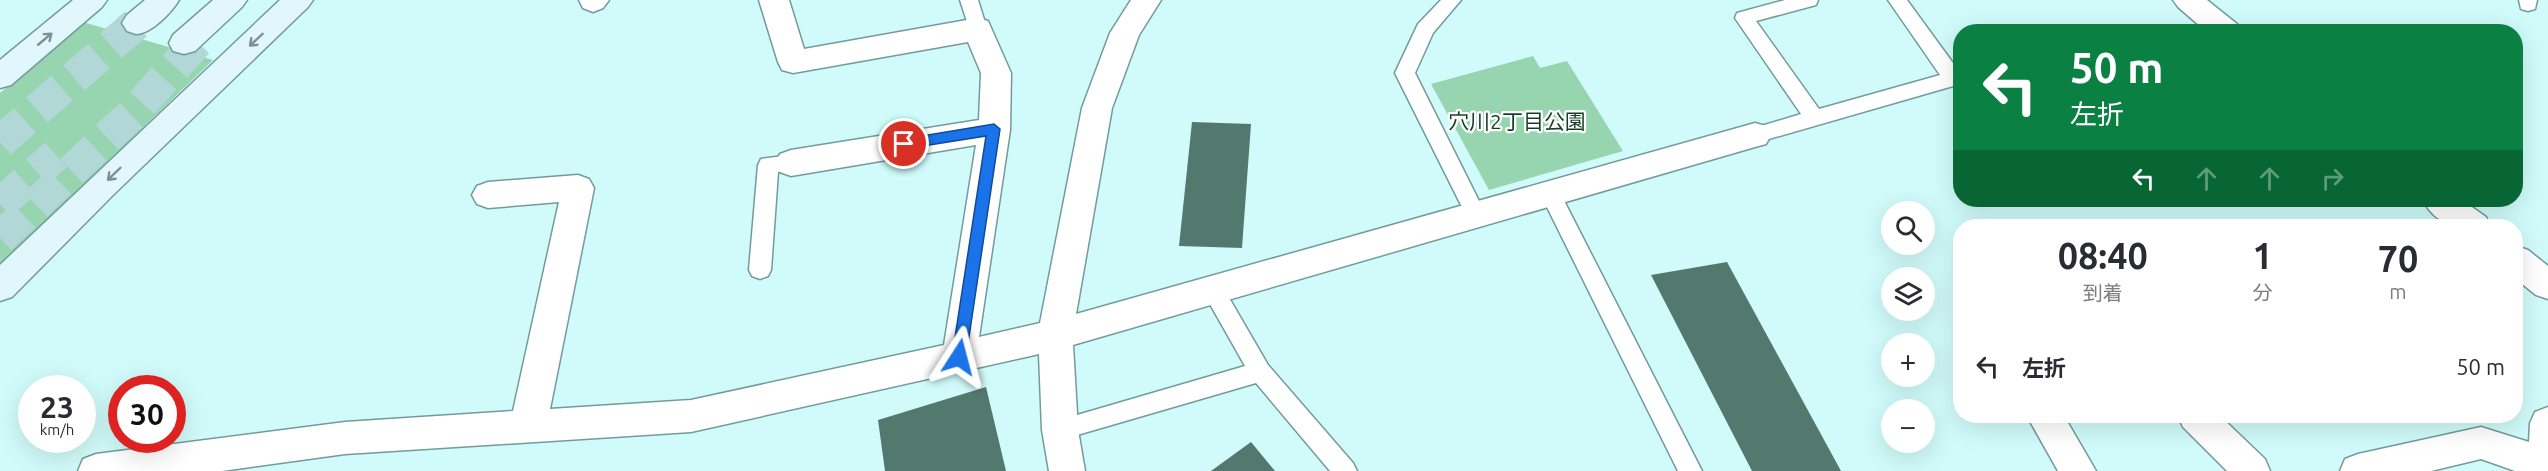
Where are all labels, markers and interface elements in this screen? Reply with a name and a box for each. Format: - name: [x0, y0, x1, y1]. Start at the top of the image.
- one-way arrow: [37, 32, 52, 46]
- one-way arrow: [248, 33, 263, 47]
- text: 50 m: [2070, 44, 2164, 91]
- icon: left: [1971, 48, 2049, 126]
- text: 左折: [2070, 99, 2124, 129]
- park label: 穴川2丁目公園: [1448, 109, 1586, 133]
- pin: [878, 118, 929, 169]
- icon: arrive: [887, 127, 920, 160]
- icon: left: [2127, 162, 2160, 195]
- icon: ahead: [2190, 162, 2223, 195]
- icon: ahead: [2253, 162, 2286, 195]
- icon: right: [2316, 162, 2349, 195]
- one-way arrow: [107, 167, 122, 181]
- map controls: [1881, 201, 1935, 453]
- button: search: [1881, 201, 1935, 255]
- text: 08:40: [2058, 235, 2148, 276]
- text: 1: [2253, 235, 2273, 276]
- text: 70: [2378, 238, 2418, 279]
- button: layers: [1881, 267, 1935, 321]
- text: m: [2389, 280, 2407, 303]
- text: 到着: [2083, 281, 2123, 304]
- text: 分: [2253, 281, 2273, 304]
- position arrow: [927, 325, 991, 389]
- button: +: [1881, 333, 1935, 387]
- icon: left: [1971, 350, 2004, 383]
- text: 50 m: [2456, 354, 2505, 379]
- text: 左折: [2022, 355, 2066, 380]
- speed limit sign: 30: [108, 375, 186, 453]
- text: 23: [40, 390, 74, 424]
- button: −: [1881, 399, 1935, 453]
- text: km/h: [40, 421, 74, 438]

